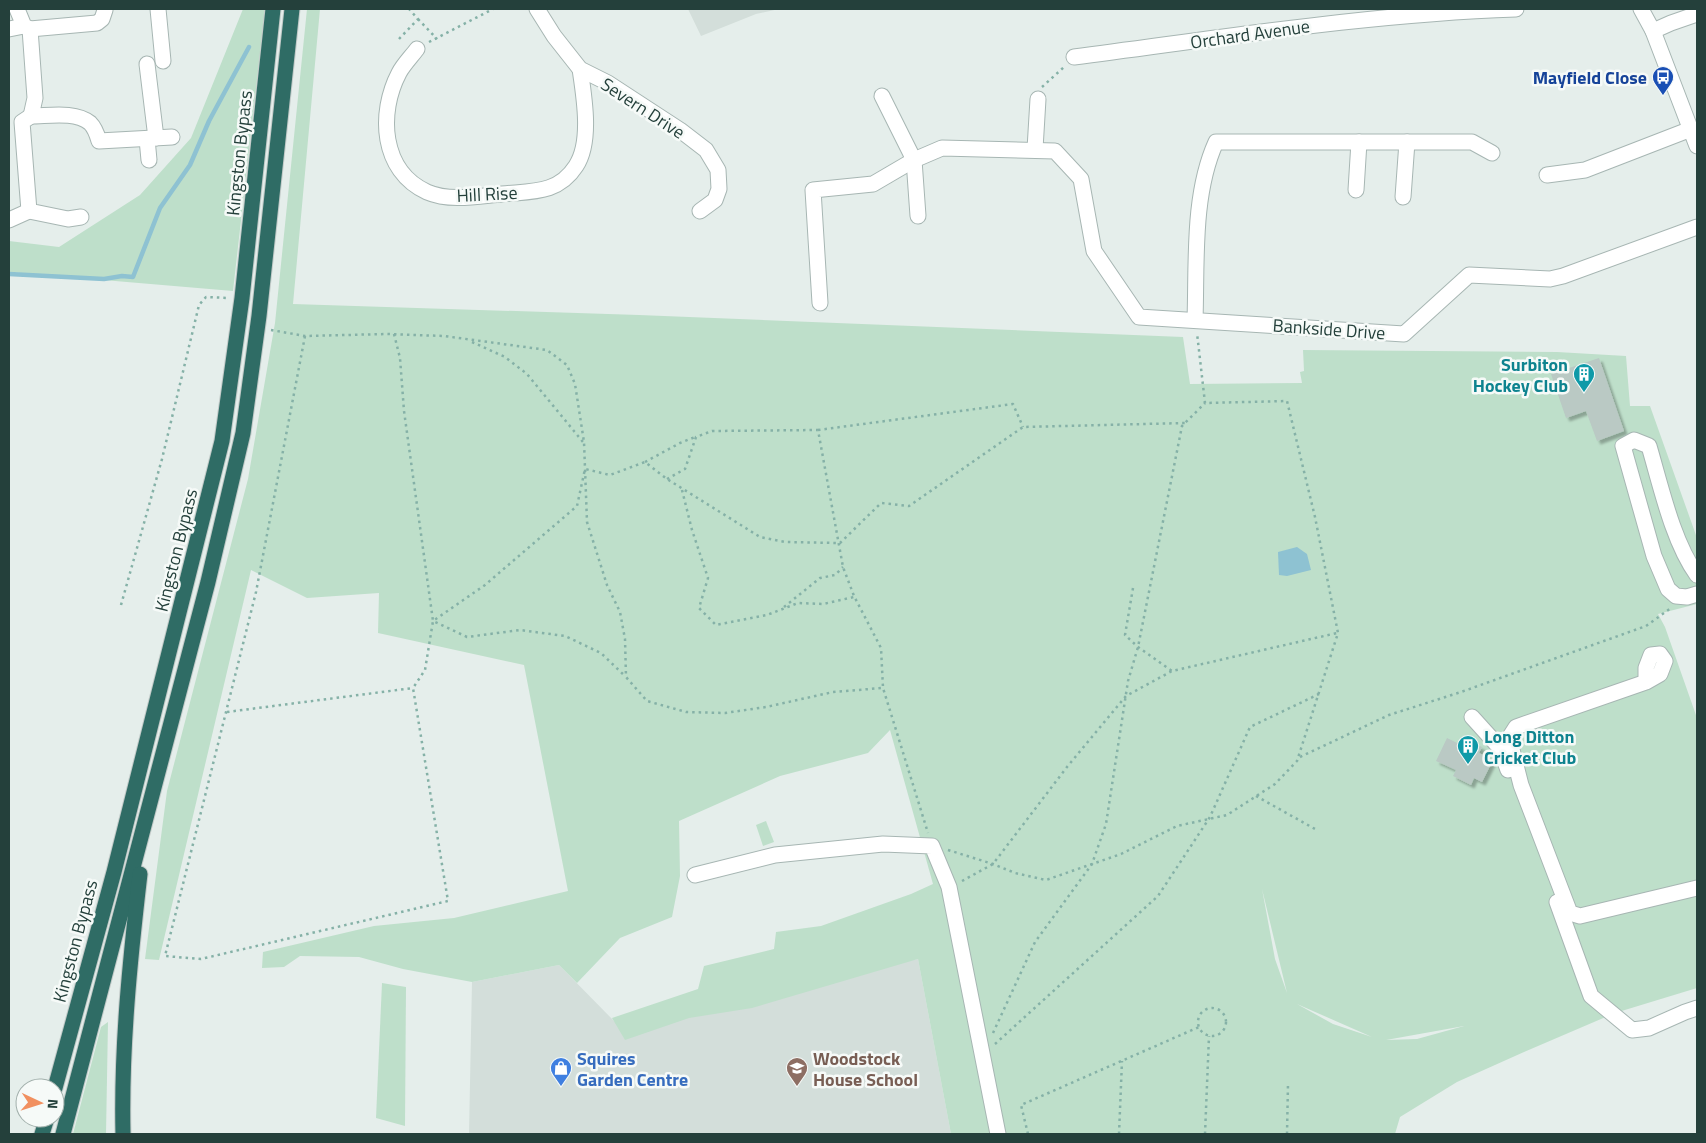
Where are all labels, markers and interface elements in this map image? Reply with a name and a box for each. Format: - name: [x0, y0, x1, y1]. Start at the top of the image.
- street label: Orchard Avenue: [1189, 12, 1311, 56]
- place label: Mayfield Close: [1533, 64, 1647, 91]
- bus stop icon: Mayfield Close: [1651, 65, 1675, 96]
- street label: Severn Drive: [596, 71, 690, 145]
- street label: Kingston Bypass: [219, 89, 259, 217]
- street label: Hill Rise: [456, 179, 518, 209]
- street label: Bankside Drive: [1272, 312, 1386, 346]
- place label: Surbiton Hockey Club: [1473, 351, 1568, 399]
- building icon: Surbiton Hockey Club: [1572, 362, 1596, 393]
- street label: Kingston Bypass: [148, 486, 204, 614]
- place label: Long Ditton Cricket Club: [1484, 723, 1577, 771]
- building icon: Long Ditton Cricket Club: [1456, 734, 1480, 765]
- street label: Kingston Bypass: [46, 877, 104, 1005]
- place label: Squires Garden Centre: [577, 1045, 688, 1093]
- place label: Woodstock House School: [813, 1045, 918, 1093]
- shop icon: Squires Garden Centre: [549, 1056, 573, 1087]
- school or university icon: Woodstock House School: [785, 1056, 809, 1087]
- north arrow: [15, 1078, 65, 1128]
- text: N: [43, 1098, 64, 1110]

